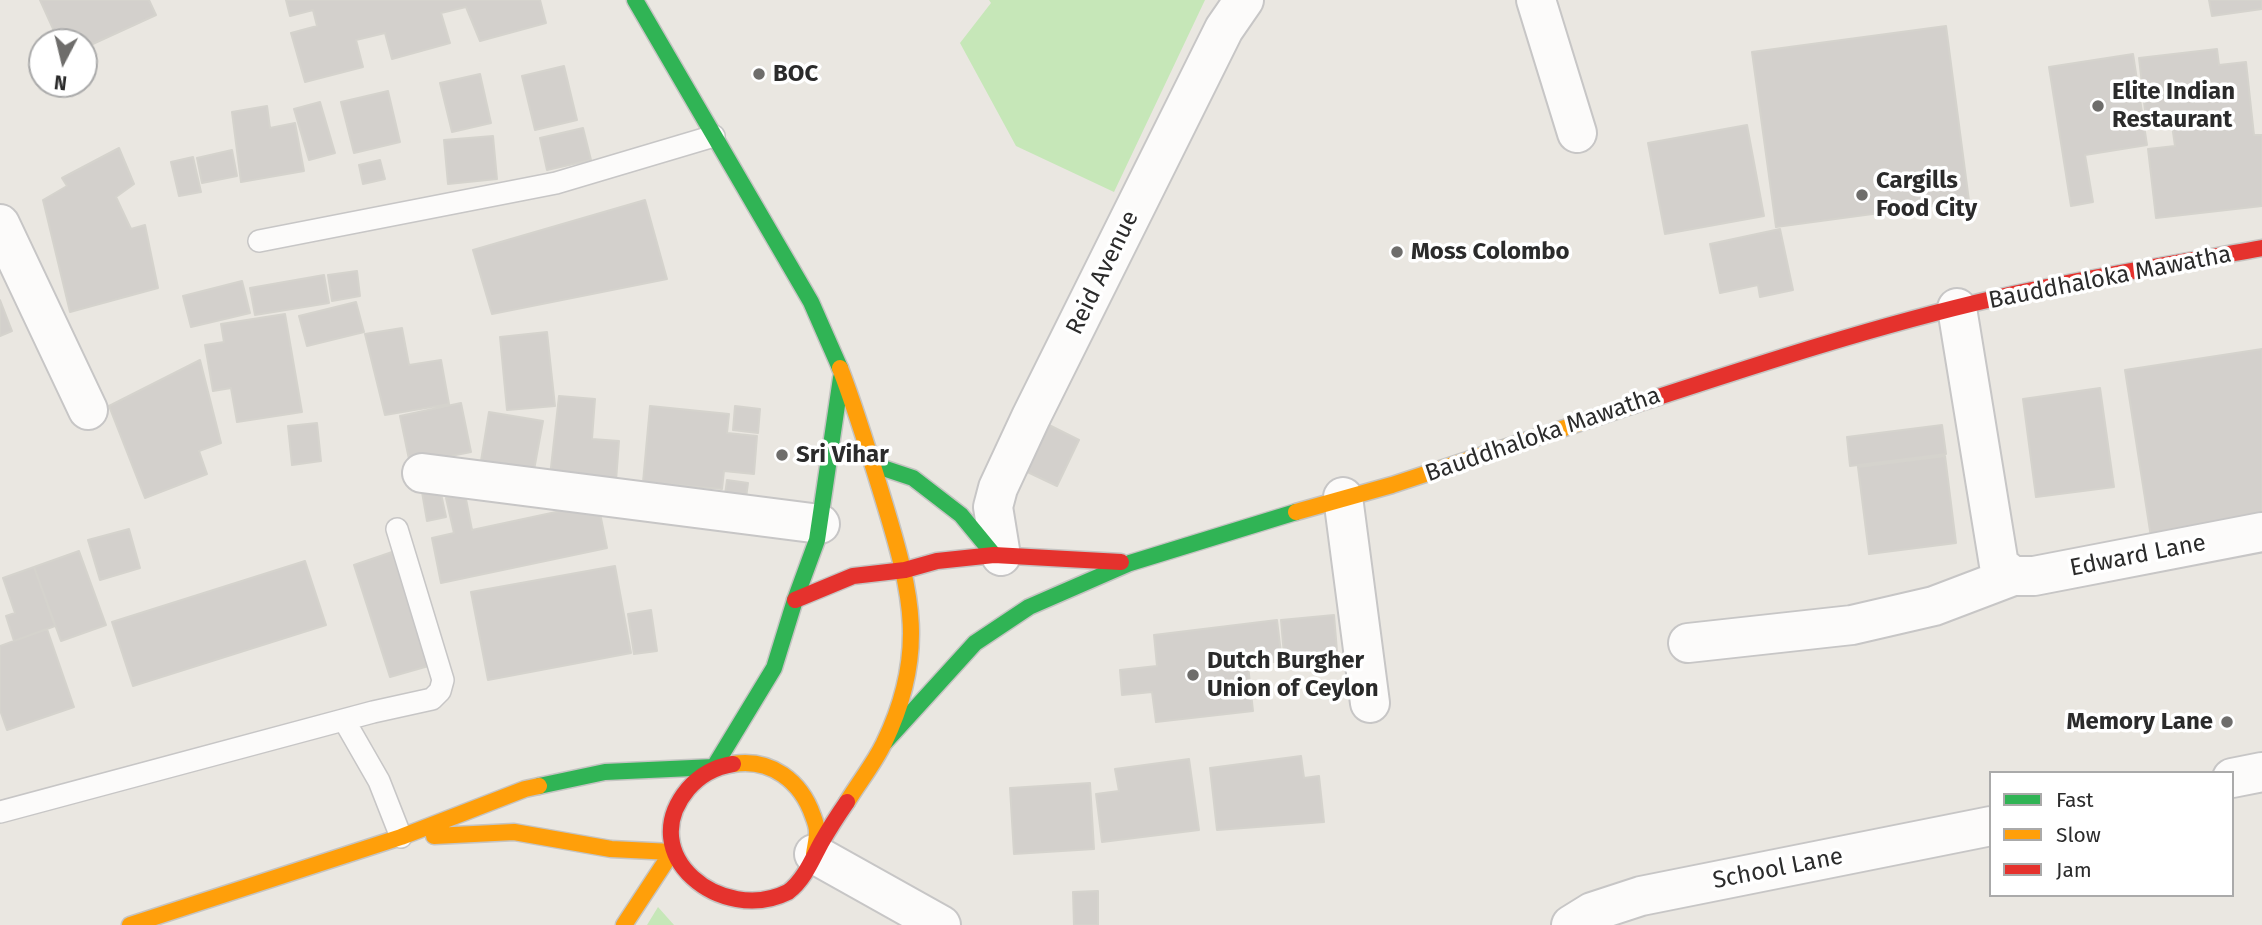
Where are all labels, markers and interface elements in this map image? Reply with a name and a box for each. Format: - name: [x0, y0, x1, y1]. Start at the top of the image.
- north arrow: [28, 28, 98, 98]
- place label: BOC: [773, 60, 818, 88]
- marker: BOC: [751, 66, 767, 82]
- text: N: [53, 70, 68, 95]
- place label: Elite Indian Restaurant: [2112, 78, 2235, 134]
- marker: Elite Indian Restaurant: [2090, 98, 2106, 114]
- place label: Cargills Food City: [1876, 167, 1977, 223]
- marker: Cargills Food City: [1854, 187, 1870, 203]
- street label: Reid Avenue: [1061, 206, 1145, 340]
- place label: Moss Colombo: [1411, 238, 1570, 266]
- street label: Bauddhaloka Mawatha: [1986, 240, 2234, 316]
- marker: Moss Colombo: [1389, 244, 1405, 260]
- street label: Bauddhaloka Mawatha: [1422, 381, 1664, 489]
- place label: Sri Vihar: [796, 441, 889, 469]
- marker: Sri Vihar: [774, 447, 790, 463]
- street label: Edward Lane: [2068, 529, 2208, 583]
- place label: Dutch Burgher Union of Ceylon: [1207, 647, 1379, 703]
- marker: Dutch Burgher Union of Ceylon: [1185, 667, 1201, 683]
- place label: Memory Lane: [2067, 708, 2213, 736]
- marker: Memory Lane: [2219, 714, 2235, 730]
- legend: [1989, 771, 2234, 897]
- text: Fast: [2056, 787, 2094, 813]
- text: Slow: [2056, 822, 2101, 848]
- street label: School Lane: [1710, 842, 1846, 896]
- text: Jam: [2056, 857, 2092, 883]

